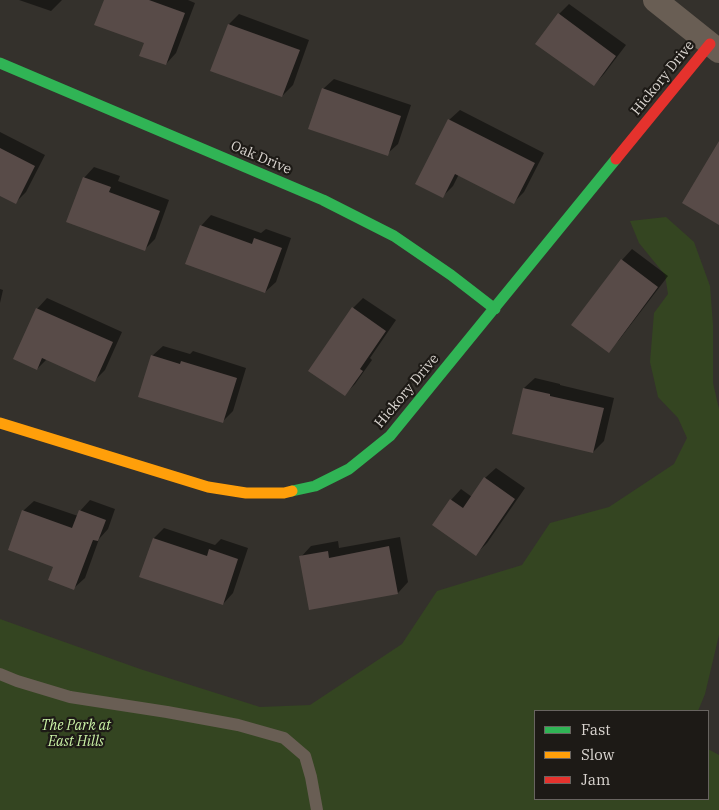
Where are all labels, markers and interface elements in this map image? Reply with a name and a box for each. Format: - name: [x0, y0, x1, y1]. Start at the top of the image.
- street label: Hickory Drive: [628, 37, 698, 119]
- street label: Oak Drive: [228, 138, 294, 178]
- street label: Hickory Drive: [371, 351, 443, 431]
- legend: [534, 710, 709, 800]
- park label: The Park at East Hills: [41, 718, 111, 750]
- text: Fast: [581, 720, 611, 739]
- text: Slow: [581, 745, 614, 764]
- text: Jam: [581, 770, 610, 789]

